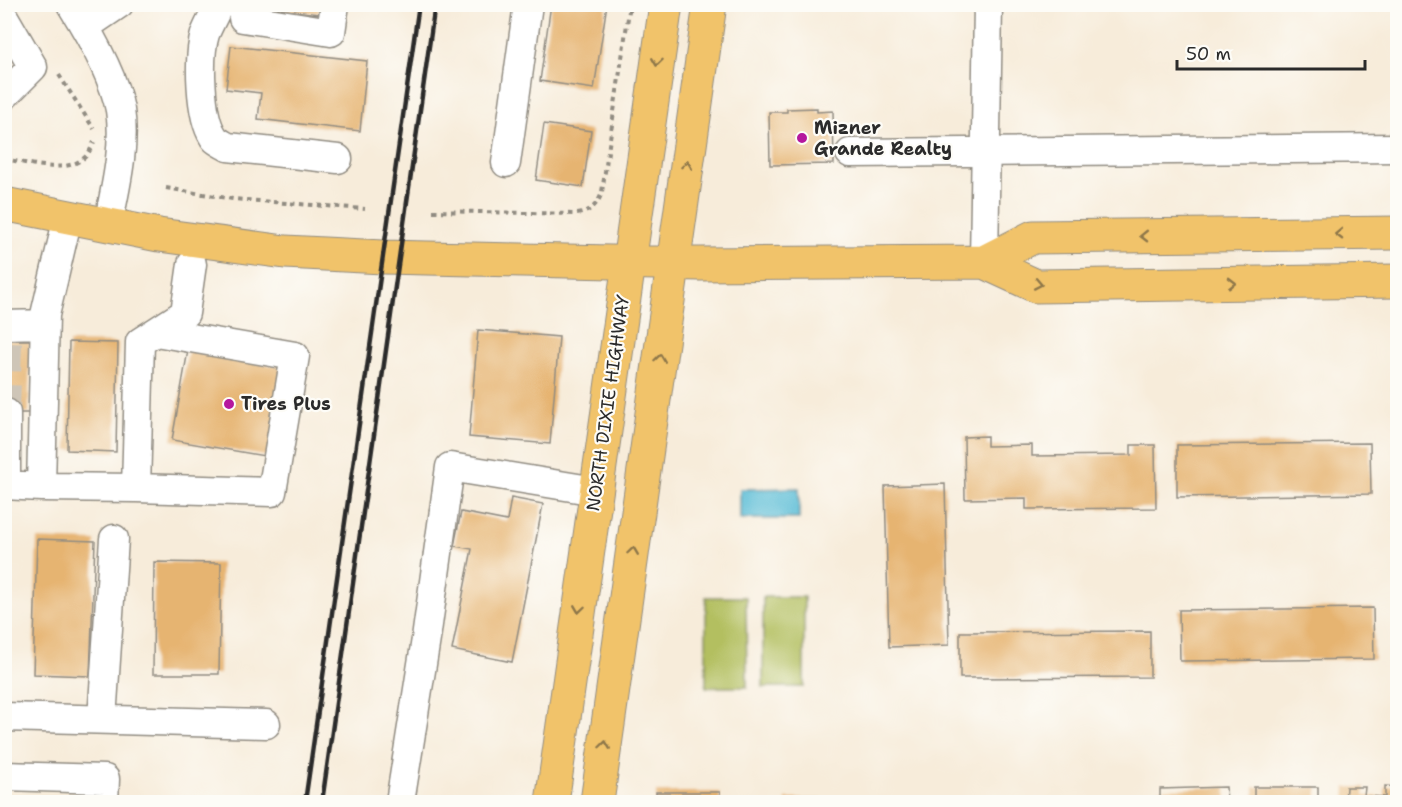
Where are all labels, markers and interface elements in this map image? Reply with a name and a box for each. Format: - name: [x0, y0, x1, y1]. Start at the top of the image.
- scale bar: [1177, 33, 1364, 71]
- text: 50 m: [1186, 42, 1231, 66]
- one-way arrow: [652, 58, 664, 67]
- place label: Mizner Grande Realty: [814, 116, 952, 161]
- marker: Mizner Grande Realty: [795, 131, 809, 145]
- one-way arrow: [681, 161, 693, 170]
- one-way arrow: [1335, 228, 1344, 240]
- one-way arrow: [1140, 230, 1149, 242]
- one-way arrow: [1033, 277, 1043, 290]
- one-way arrow: [1228, 277, 1237, 290]
- street label: NORTH DIXIE HIGHWAY: [581, 293, 635, 513]
- one-way arrow: [653, 354, 665, 363]
- place label: Tires Plus: [241, 392, 331, 416]
- marker: Tires Plus: [222, 397, 236, 411]
- one-way arrow: [626, 547, 638, 556]
- one-way arrow: [574, 604, 586, 613]
- one-way arrow: [599, 740, 611, 749]

